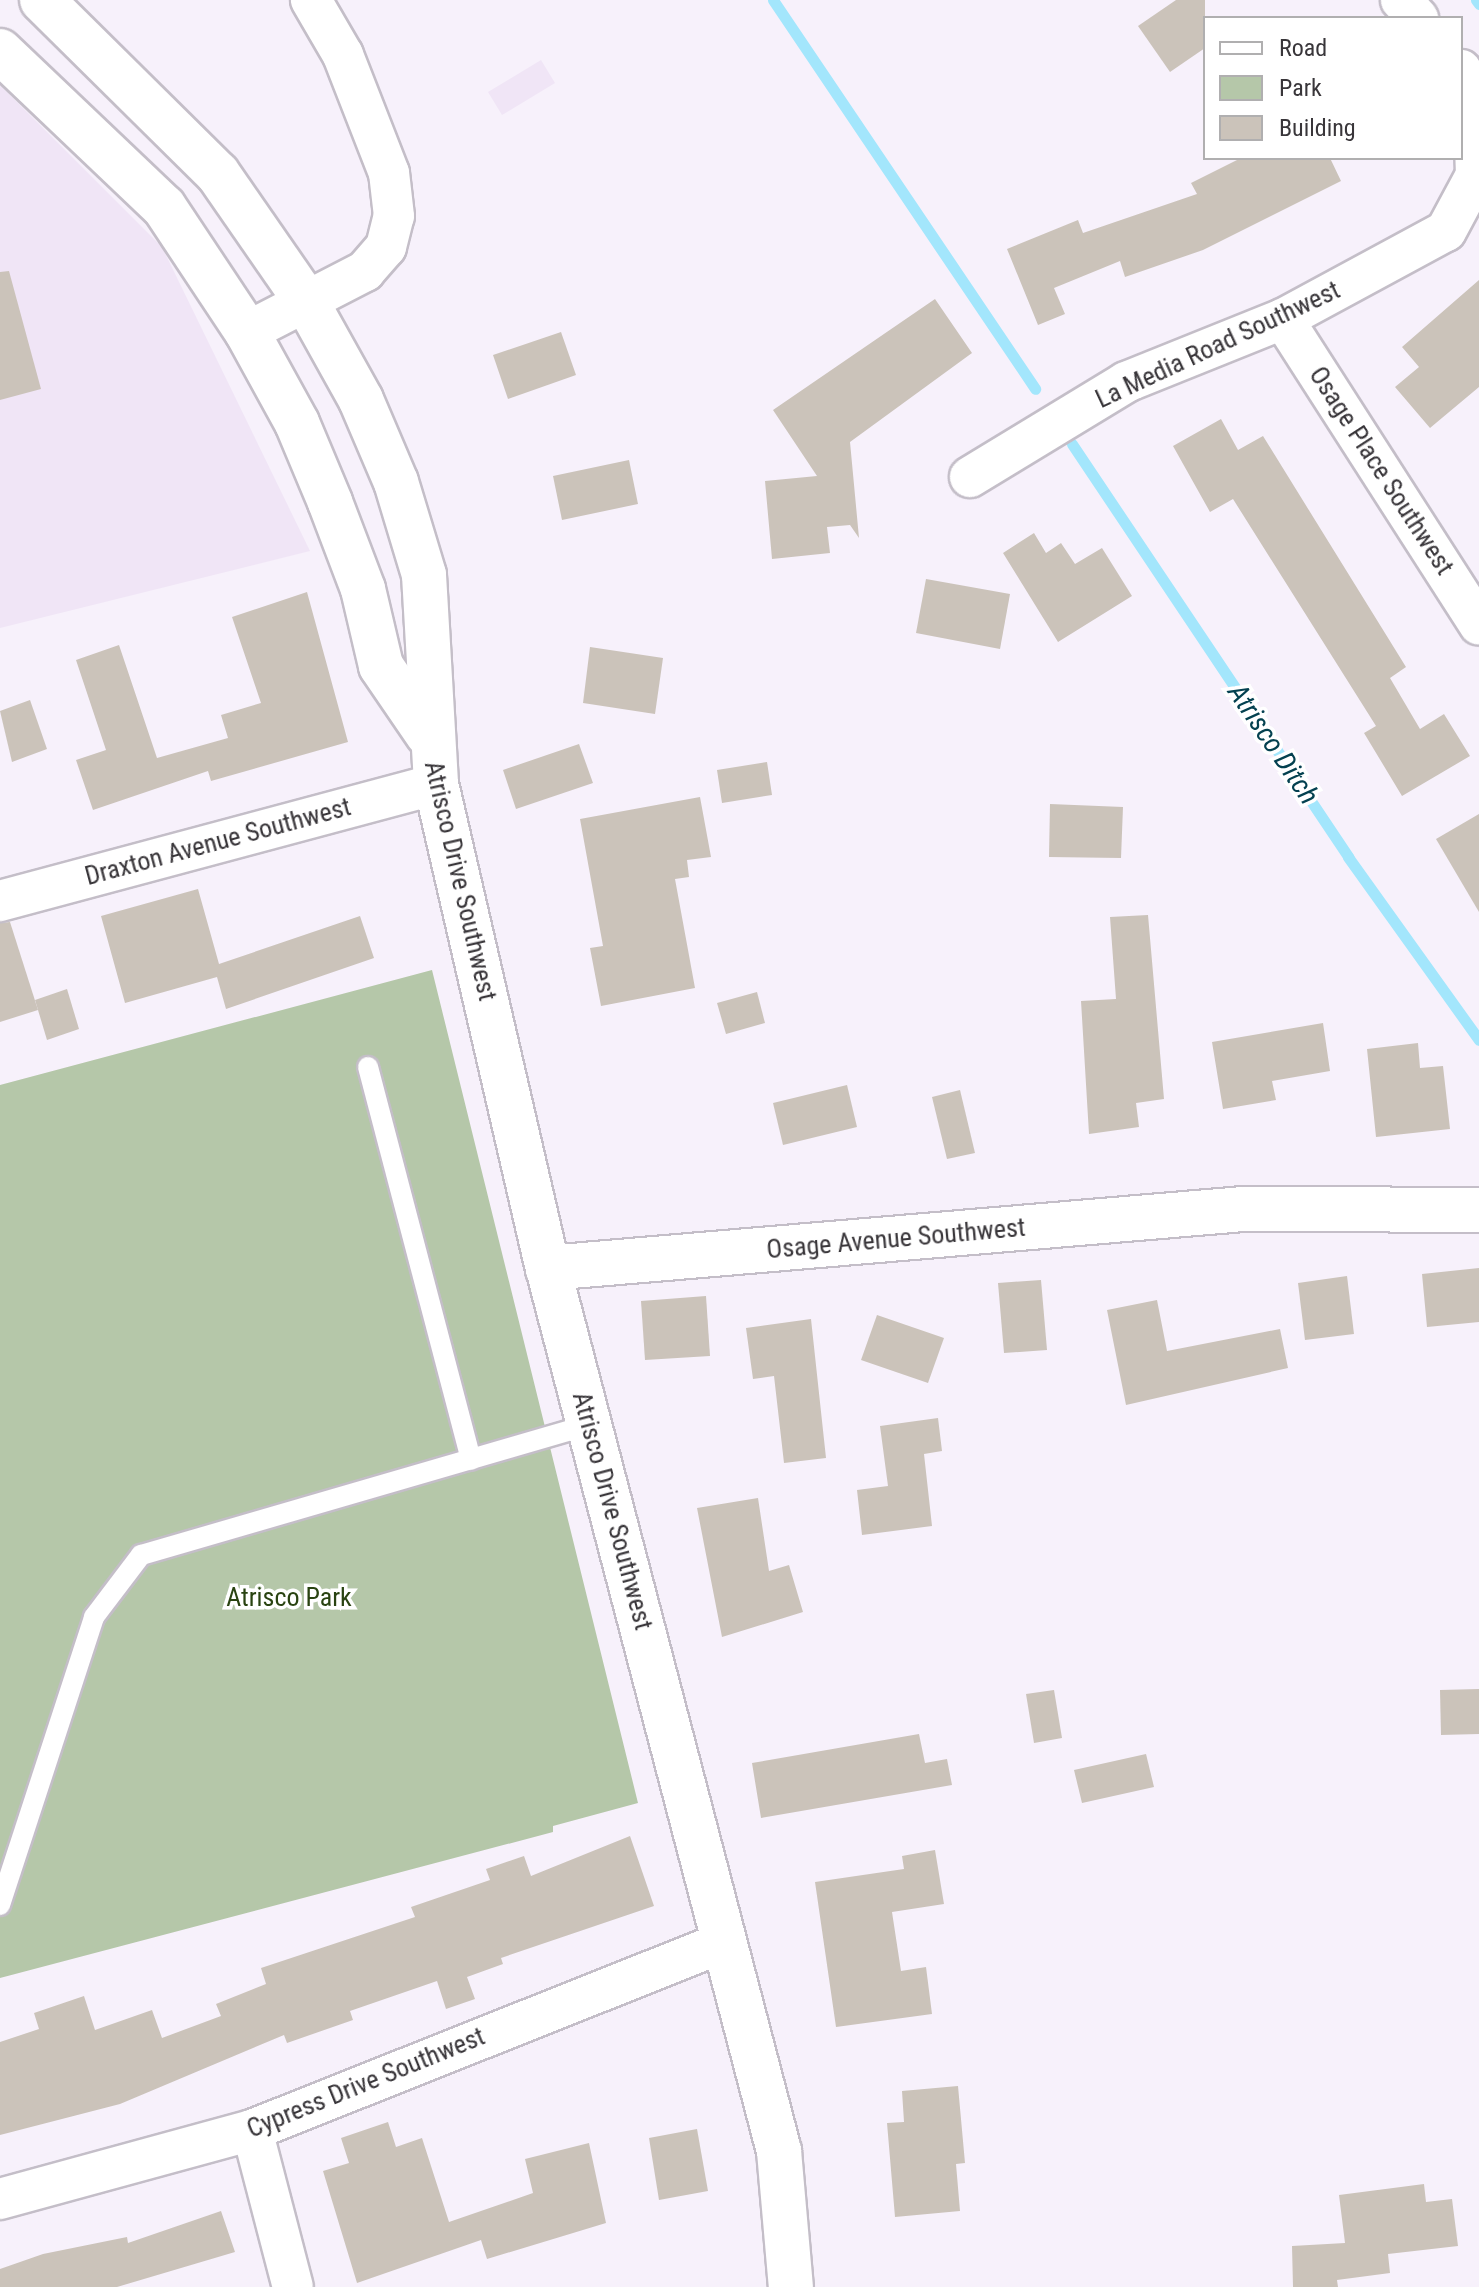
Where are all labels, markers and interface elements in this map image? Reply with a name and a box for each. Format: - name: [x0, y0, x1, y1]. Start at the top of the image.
- legend: [1203, 16, 1463, 160]
- text: Road: [1279, 34, 1327, 62]
- text: Park: [1279, 74, 1322, 102]
- text: Building: [1279, 114, 1356, 142]
- street label: La Media Road Southwest: [1091, 275, 1345, 415]
- street label: Osage Place Southwest: [1302, 361, 1460, 581]
- water label: Atrisco Ditch: [1220, 677, 1326, 811]
- street label: Atrisco Drive Southwest: [417, 758, 503, 1004]
- street label: Draxton Avenue Southwest: [82, 791, 354, 893]
- street label: Osage Avenue Southwest: [765, 1212, 1027, 1266]
- street label: Atrisco Drive Southwest: [565, 1389, 659, 1633]
- park label: Atrisco Park: [226, 1582, 352, 1614]
- street label: Cypress Drive Southwest: [243, 2021, 489, 2145]

